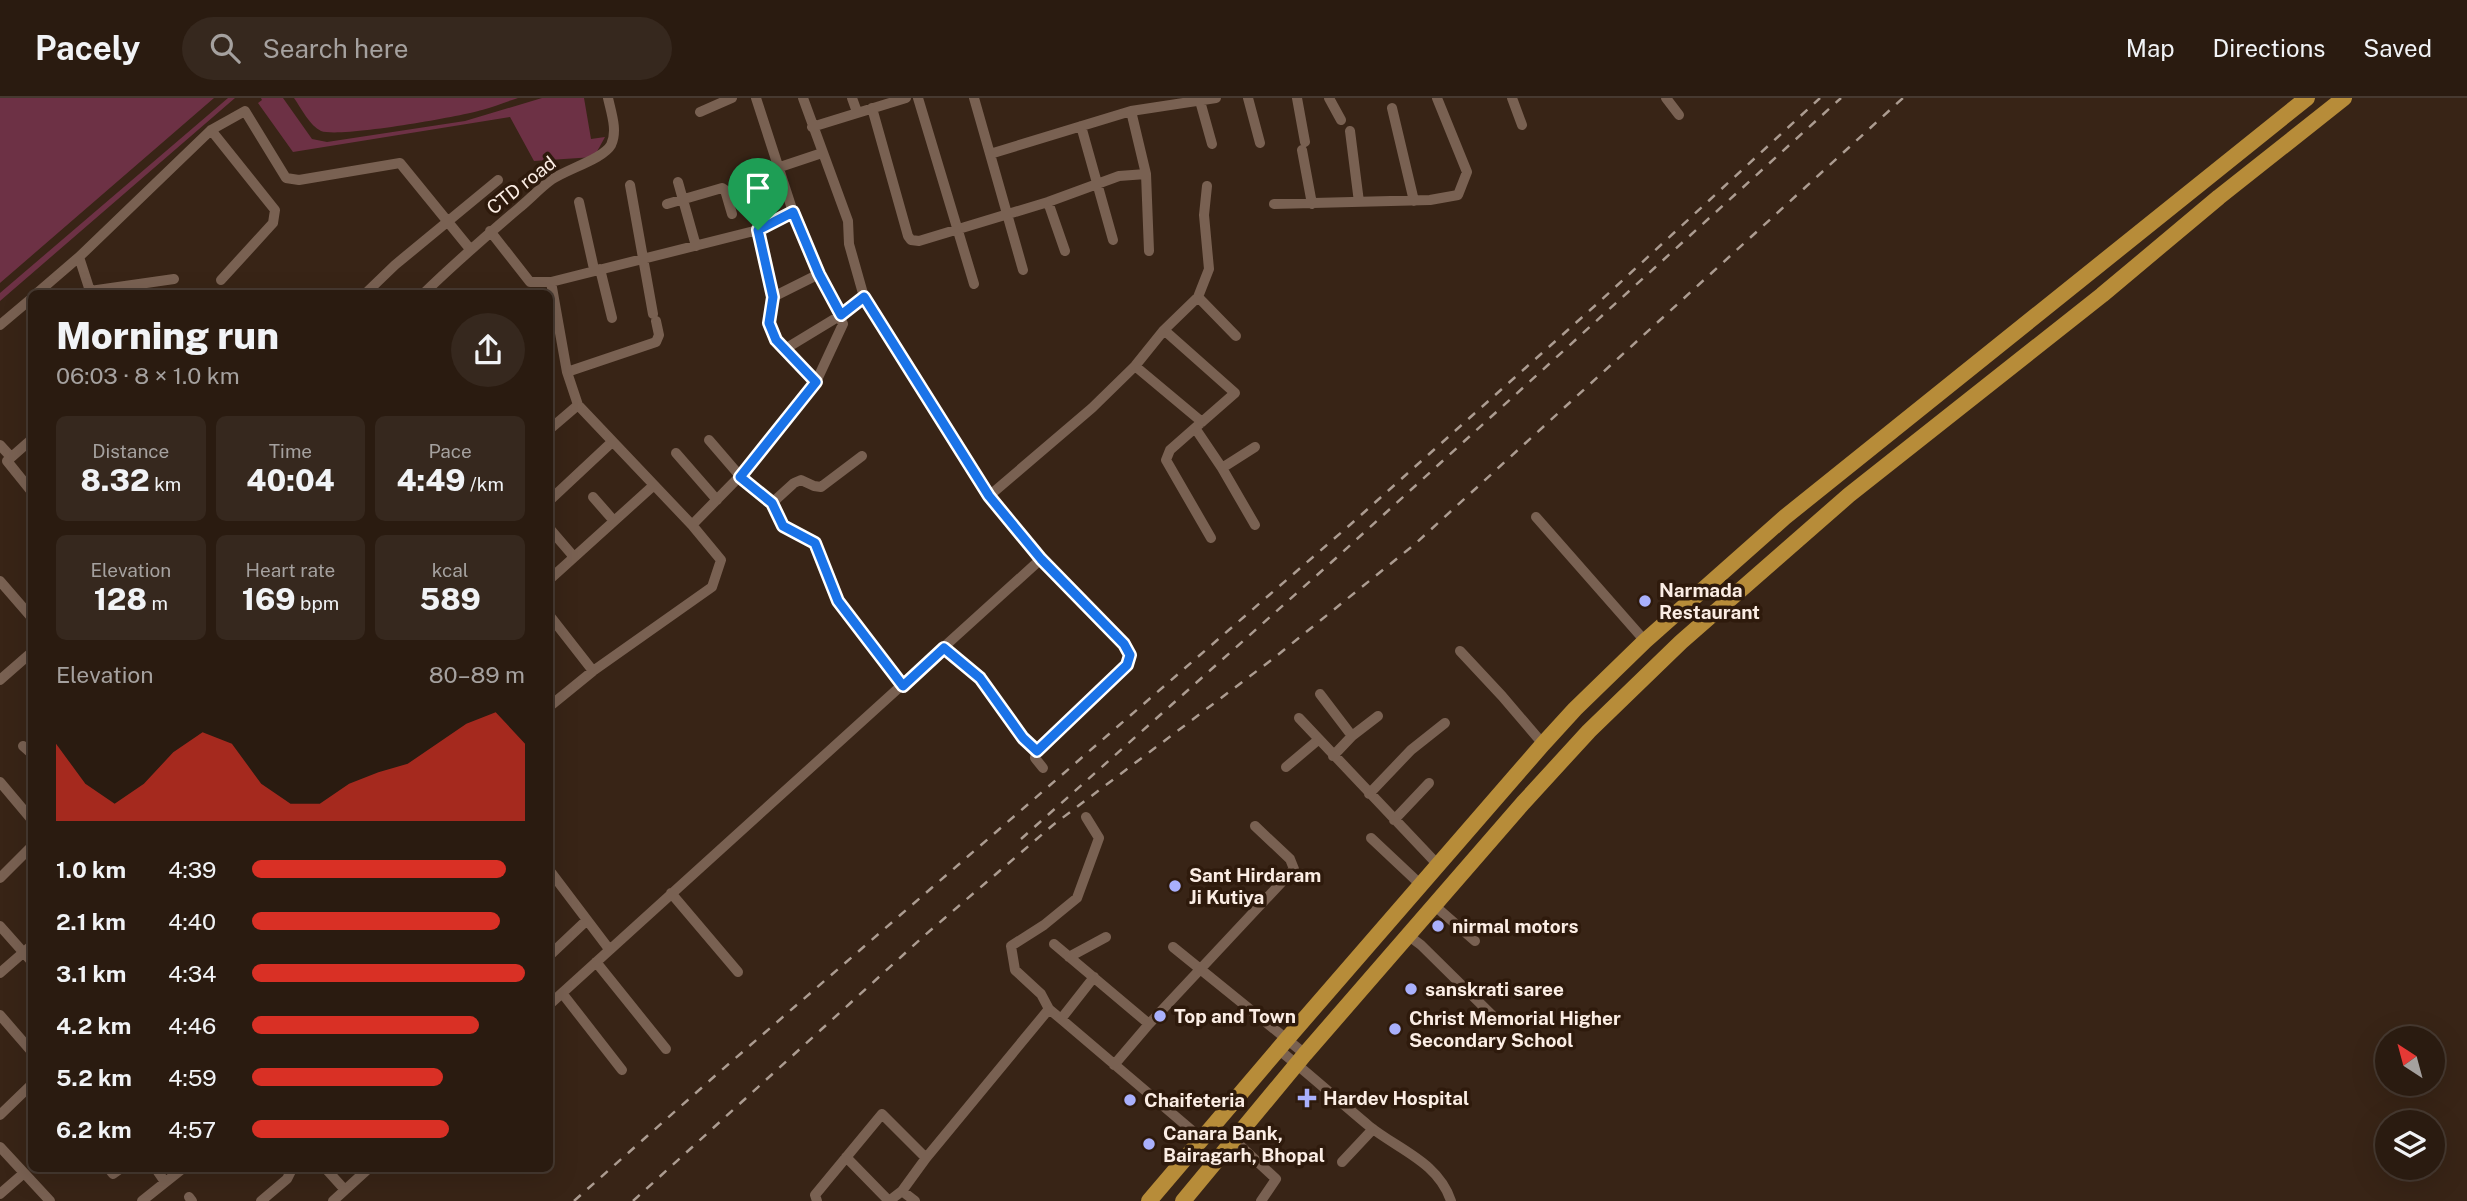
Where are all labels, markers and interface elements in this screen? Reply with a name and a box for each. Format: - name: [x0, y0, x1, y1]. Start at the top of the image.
- search box: [182, 17, 672, 80]
- text: Pacely: [35, 29, 140, 67]
- icon: search: [206, 29, 244, 67]
- text: Search here: [262, 33, 408, 64]
- text: Map: [2126, 34, 2175, 62]
- text: Directions: [2213, 34, 2325, 62]
- text: Saved: [2363, 34, 2432, 62]
- street label: CTD road: [482, 151, 560, 219]
- pin: [728, 158, 788, 230]
- icon: arrive: [739, 169, 777, 207]
- text: Morning run: [56, 313, 279, 358]
- button: share: [451, 313, 525, 387]
- text: 06:03 · 8 × 1.0 km: [56, 362, 240, 389]
- text: Distance: [92, 440, 169, 462]
- text: Time: [269, 440, 312, 462]
- text: Pace: [428, 440, 472, 462]
- text: 8.32: [80, 462, 150, 498]
- text: 40:04: [246, 462, 335, 498]
- text: 4:49: [396, 462, 465, 498]
- text: km: [150, 473, 181, 495]
- text: /km: [465, 473, 504, 495]
- text: Elevation: [91, 559, 171, 581]
- text: Heart rate: [246, 559, 335, 581]
- text: kcal: [432, 559, 469, 581]
- place label: Narmada Restaurant: [1659, 579, 1760, 623]
- text: 128: [94, 581, 147, 617]
- text: 169: [242, 581, 295, 617]
- text: 589: [419, 581, 481, 617]
- text: m: [147, 592, 168, 614]
- text: bpm: [295, 592, 339, 614]
- marker: Narmada Restaurant: [1637, 593, 1653, 609]
- text: Elevation: [56, 661, 154, 688]
- text: 80–89 m: [429, 661, 525, 688]
- text: 1.0 km: [56, 856, 126, 883]
- text: 4:39: [168, 856, 216, 883]
- place label: Sant Hirdaram Ji Kutiya: [1189, 864, 1321, 908]
- marker: Sant Hirdaram Ji Kutiya: [1167, 878, 1183, 894]
- text: 2.1 km: [56, 908, 126, 935]
- text: 4:40: [168, 908, 216, 935]
- place label: nirmal motors: [1452, 915, 1578, 937]
- marker: nirmal motors: [1430, 918, 1446, 934]
- text: 3.1 km: [56, 960, 126, 987]
- text: 4:34: [168, 960, 217, 987]
- place label: sanskrati saree: [1425, 978, 1564, 1000]
- marker: sanskrati saree: [1403, 981, 1419, 997]
- place label: Top and Town: [1174, 1005, 1296, 1027]
- place label: Christ Memorial Higher Secondary School: [1409, 1007, 1621, 1051]
- marker: Top and Town: [1152, 1008, 1168, 1024]
- text: 4.2 km: [56, 1012, 131, 1039]
- text: 4:46: [168, 1012, 216, 1039]
- marker: Christ Memorial Higher Secondary School: [1387, 1021, 1403, 1037]
- north arrow: [2375, 1026, 2445, 1096]
- map controls: [2375, 1026, 2445, 1180]
- text: 5.2 km: [56, 1064, 132, 1091]
- text: 4:59: [168, 1064, 217, 1091]
- place label: Hardev Hospital: [1323, 1087, 1469, 1109]
- marker: Hardev Hospital: [1297, 1088, 1317, 1108]
- place label: Chaifeteria: [1144, 1089, 1245, 1111]
- marker: Chaifeteria: [1122, 1092, 1138, 1108]
- button: layers: [2375, 1110, 2445, 1180]
- text: 6.2 km: [56, 1116, 132, 1143]
- text: 4:57: [168, 1116, 216, 1143]
- place label: Canara Bank, Bairagarh, Bhopal: [1163, 1122, 1325, 1166]
- marker: Canara Bank, Bairagarh, Bhopal: [1141, 1136, 1157, 1152]

